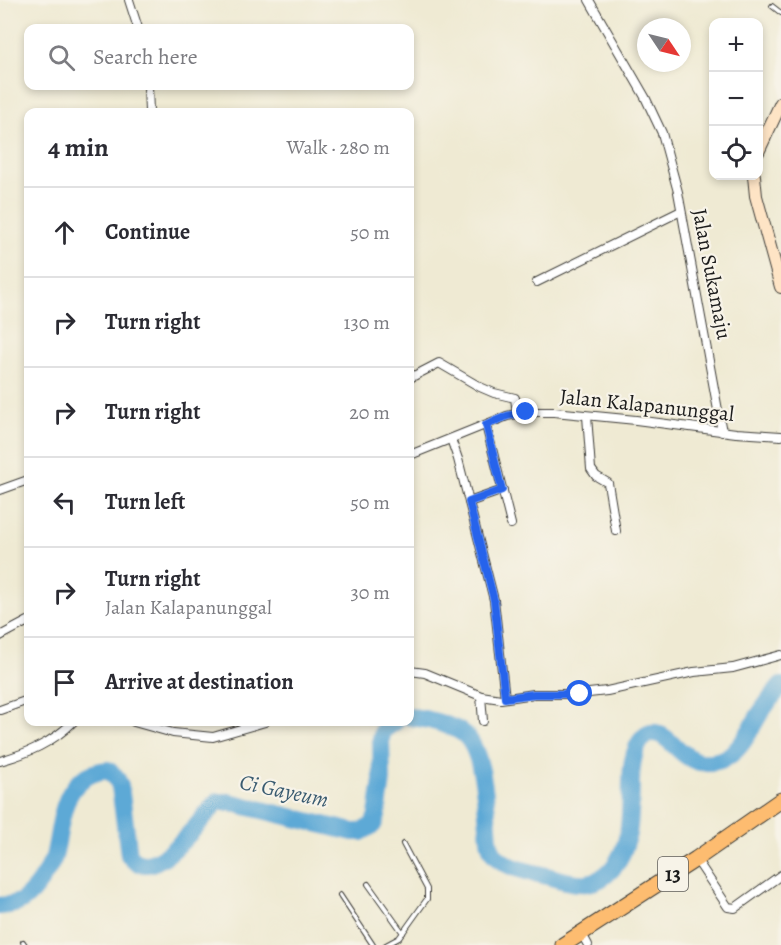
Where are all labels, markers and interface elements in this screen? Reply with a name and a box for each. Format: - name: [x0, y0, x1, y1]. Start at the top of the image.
- north arrow: [637, 18, 691, 72]
- map controls: [709, 18, 763, 180]
- button: +: [709, 18, 763, 72]
- search box: [24, 24, 414, 90]
- icon: search: [45, 41, 78, 74]
- text: Search here: [93, 42, 198, 72]
- button: −: [709, 72, 763, 126]
- button: locate: [709, 126, 763, 180]
- text: 4 min: [48, 130, 109, 165]
- text: Walk · 280 m: [286, 134, 390, 161]
- street label: Jalan Sukamaju: [686, 206, 739, 342]
- icon: ahead: [48, 216, 81, 249]
- text: Continue: [105, 217, 190, 247]
- text: 50 m: [350, 219, 390, 246]
- icon: right: [48, 306, 81, 339]
- text: Turn right: [105, 307, 201, 337]
- text: 130 m: [344, 309, 390, 336]
- street label: Jalan Kalapanunggal: [558, 382, 736, 428]
- icon: right: [48, 396, 81, 429]
- text: Turn right: [105, 397, 201, 427]
- route end: [512, 398, 538, 424]
- text: 20 m: [349, 399, 390, 426]
- icon: left: [48, 486, 81, 519]
- text: Turn left: [105, 487, 185, 517]
- text: 50 m: [350, 489, 390, 516]
- text: Turn right: [105, 564, 201, 594]
- icon: right: [48, 576, 81, 609]
- text: 30 m: [350, 579, 390, 606]
- text: Jalan Kalapanunggal: [105, 594, 272, 621]
- icon: arrive: [48, 666, 81, 699]
- text: Arrive at destination: [105, 667, 294, 697]
- route start: [566, 680, 592, 706]
- water label: Ci Gayeum: [237, 767, 331, 815]
- road number: 13: [658, 857, 688, 891]

